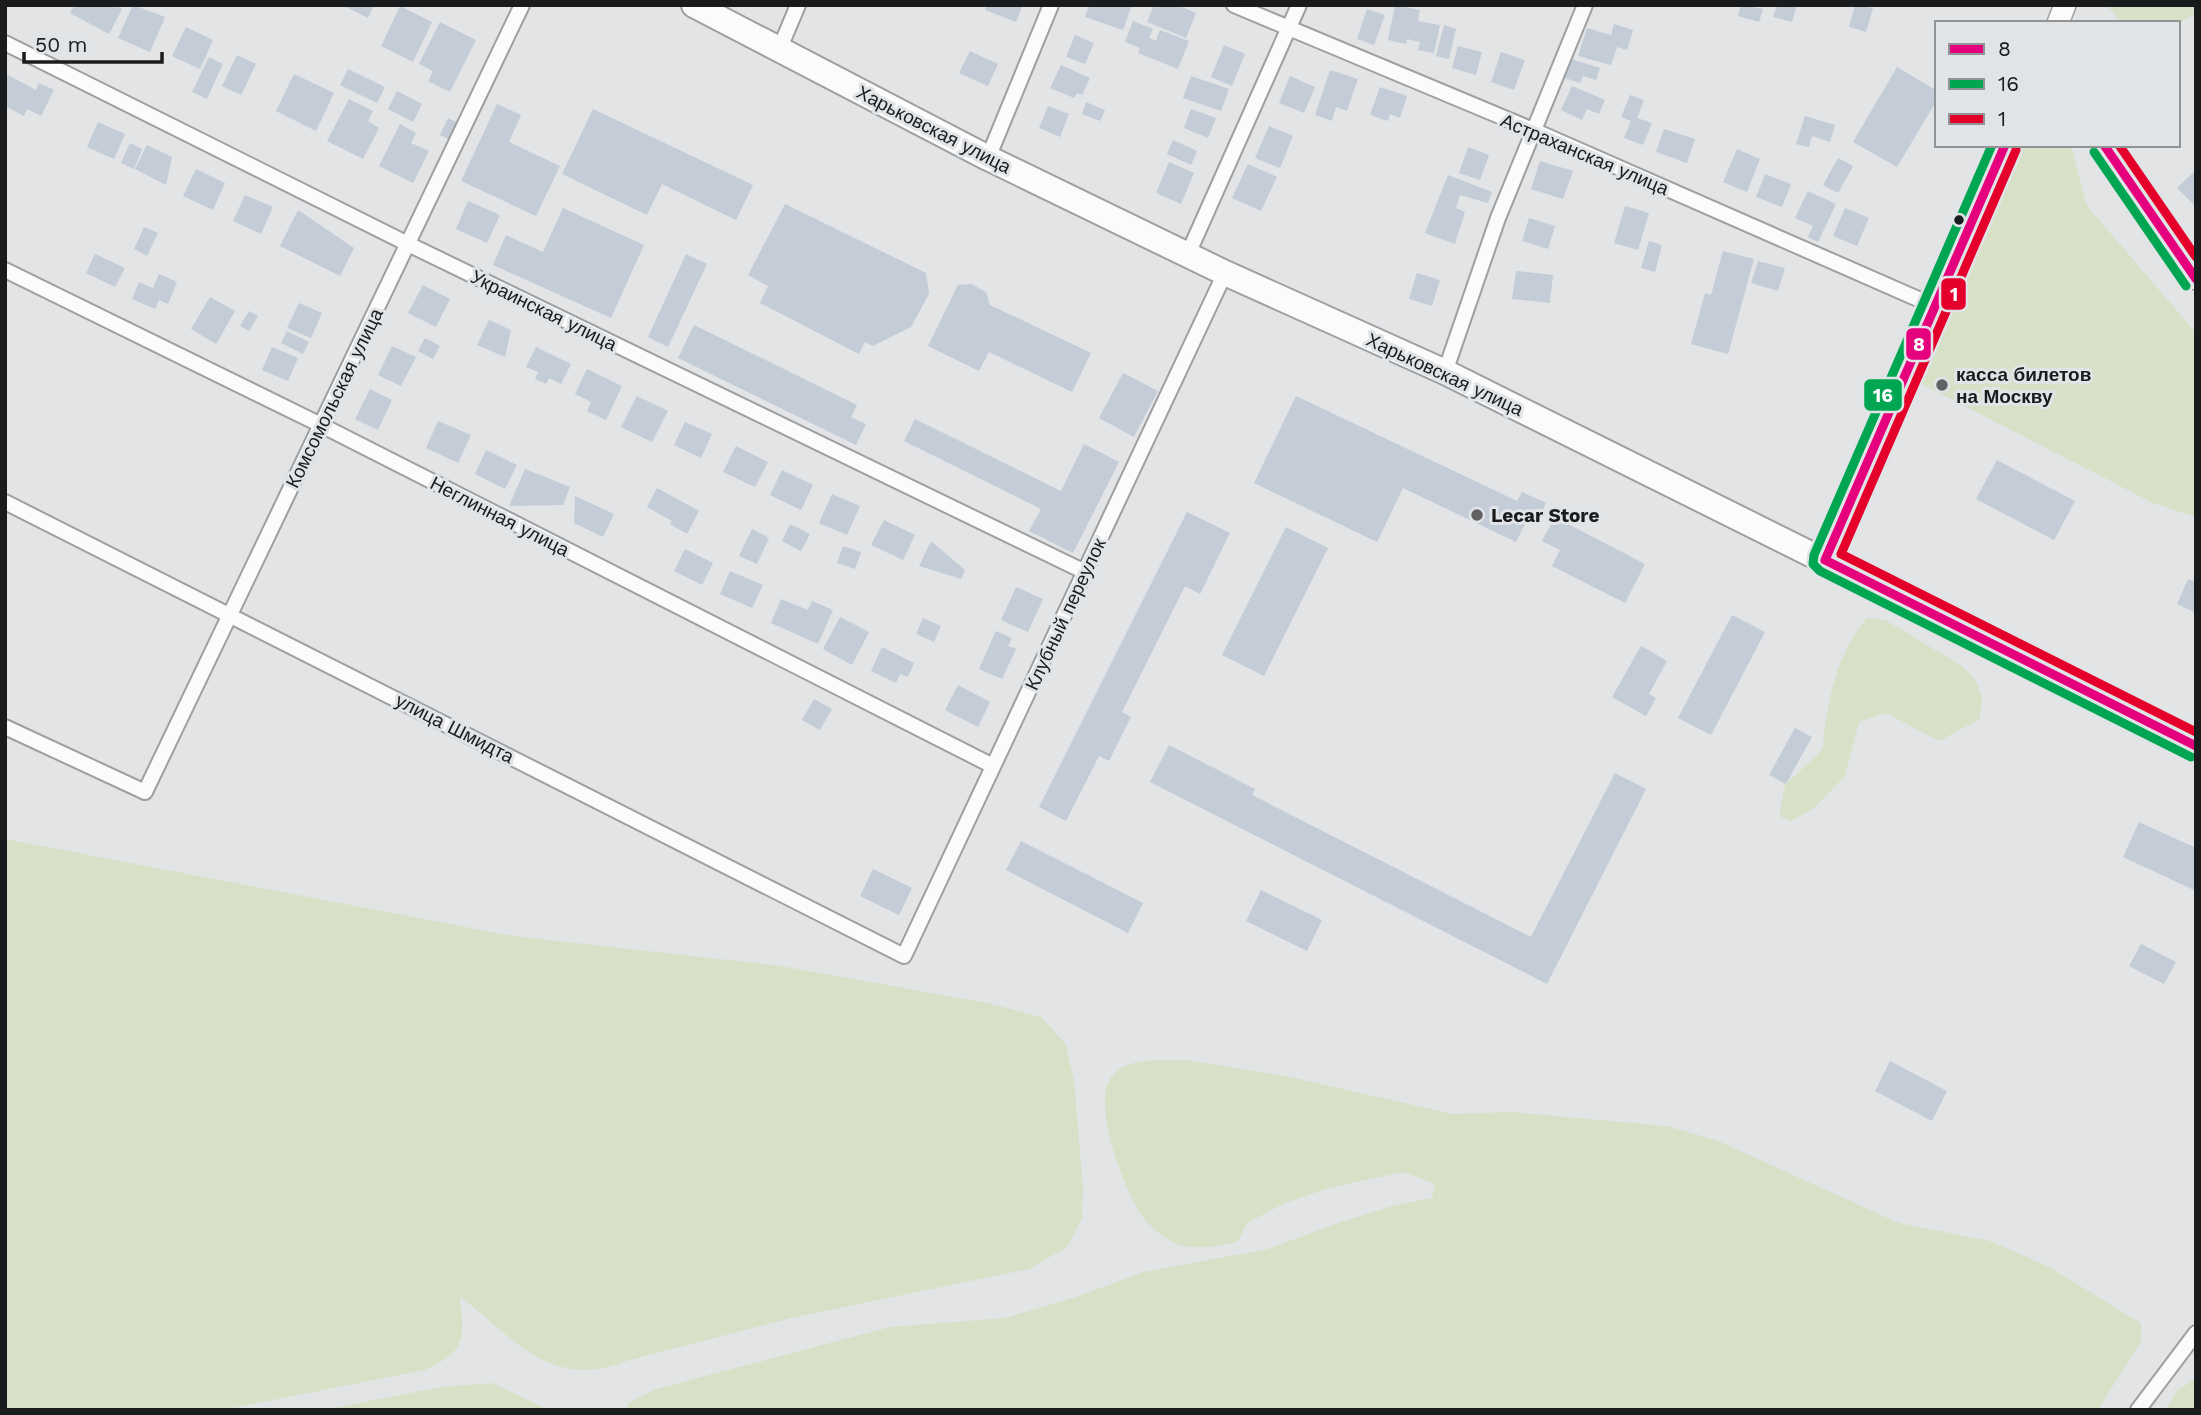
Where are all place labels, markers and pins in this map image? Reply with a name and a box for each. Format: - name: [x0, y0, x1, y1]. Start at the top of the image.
- unlabelled marker: [1952, 213, 1966, 227]
- place label: касса билетов на Москву: [1956, 363, 2091, 408]
- marker: касса билетов на Москву: [1934, 377, 1950, 393]
- place label: Lecar Store: [1491, 504, 1599, 527]
- marker: Lecar Store: [1469, 507, 1485, 523]

